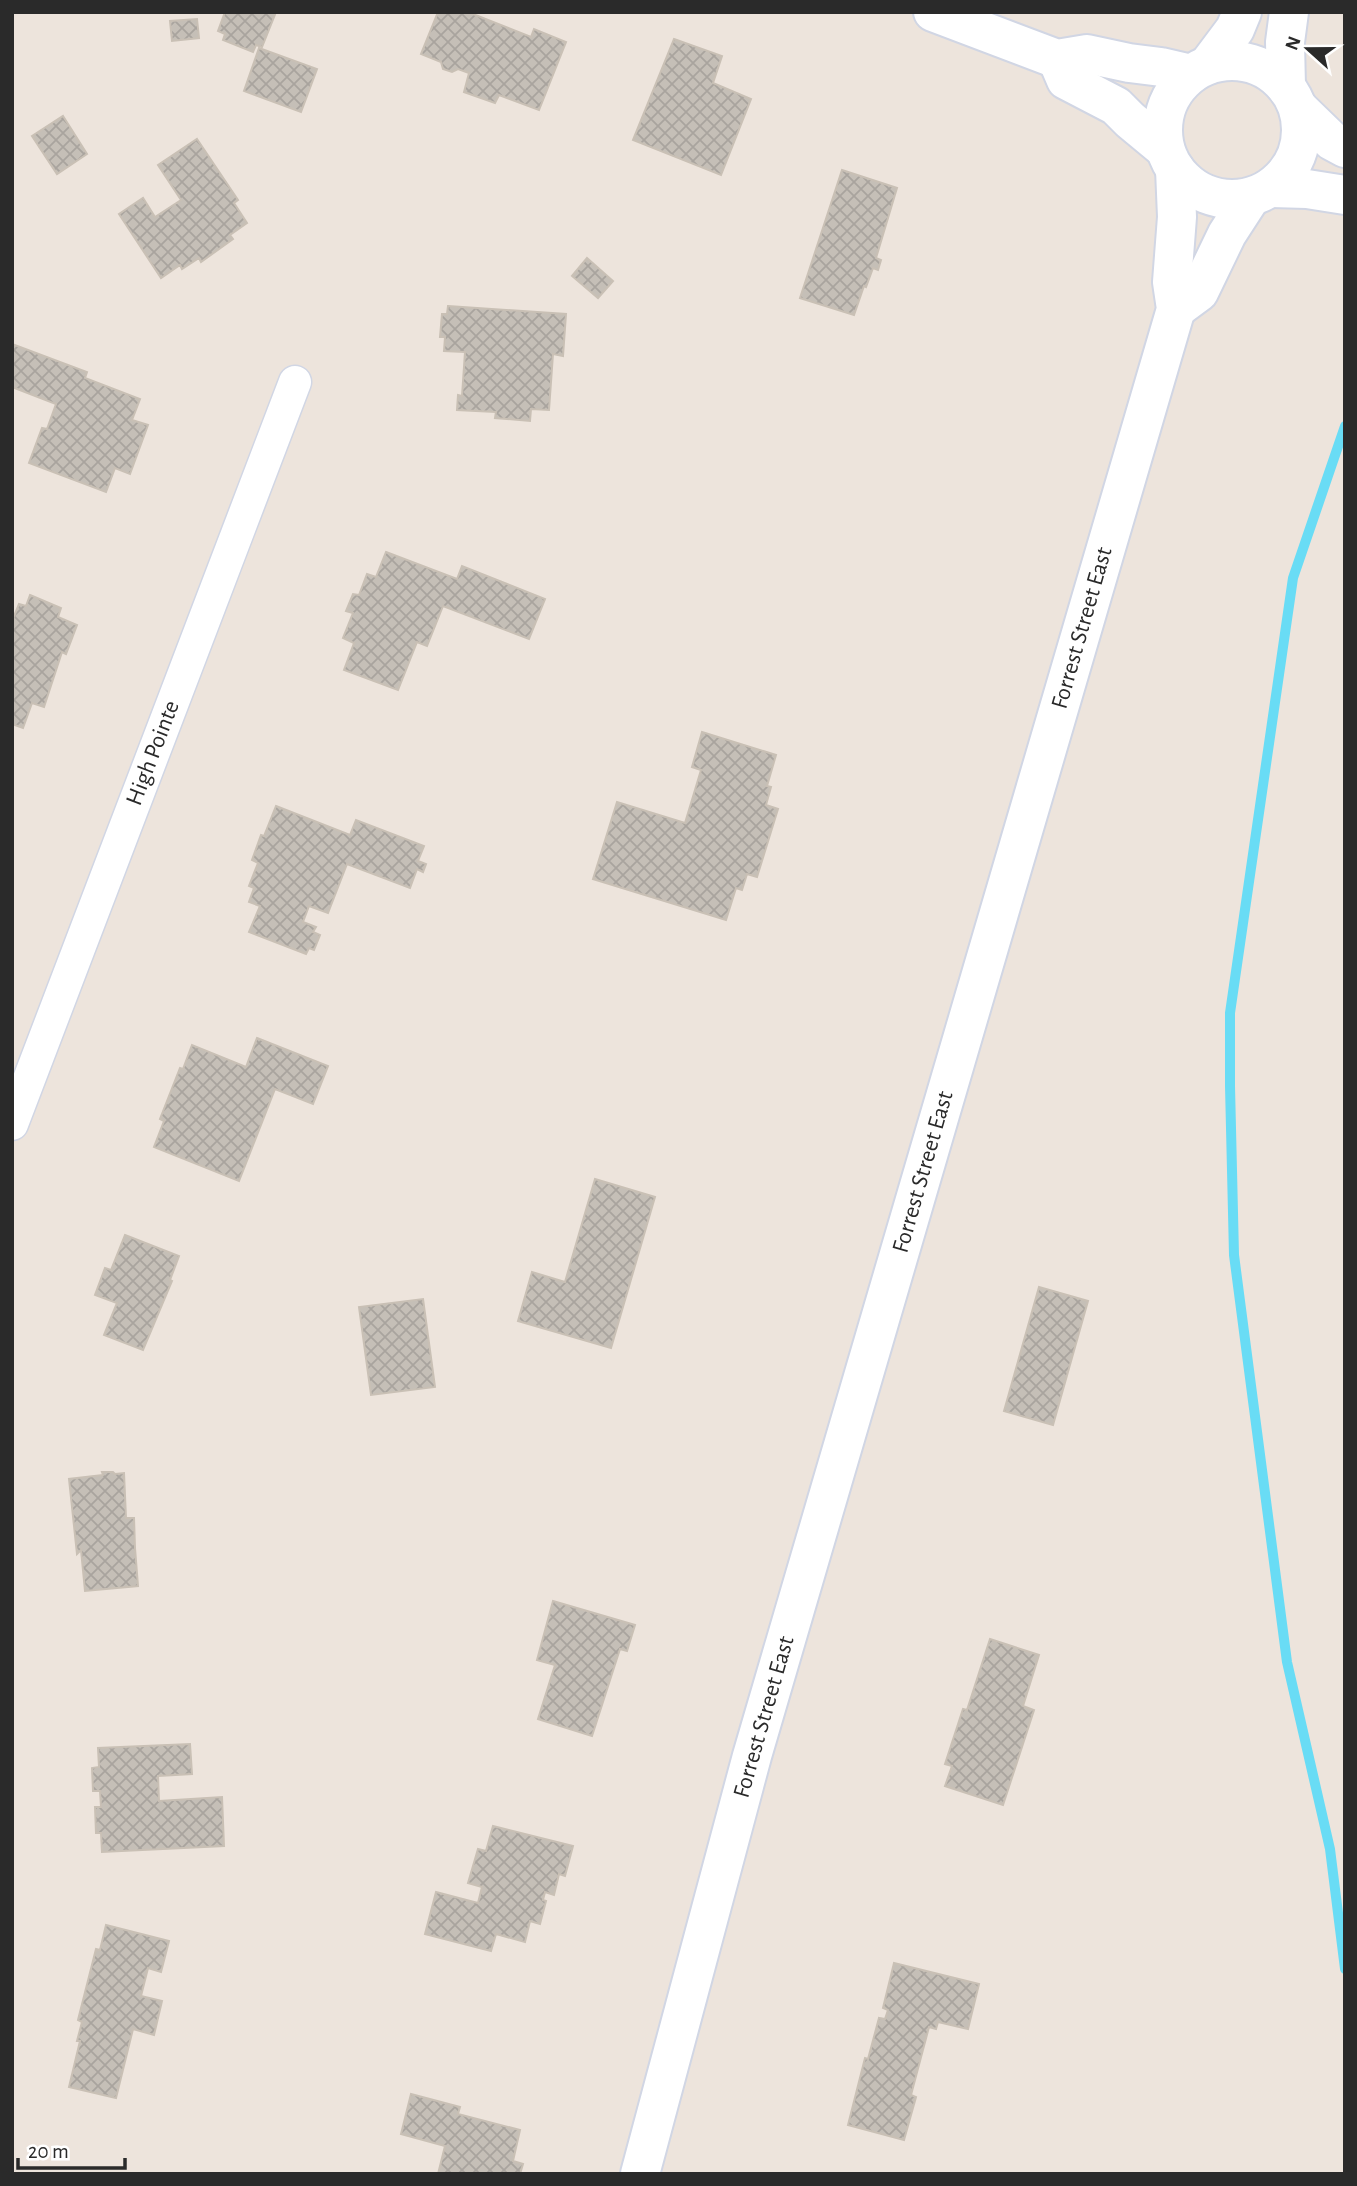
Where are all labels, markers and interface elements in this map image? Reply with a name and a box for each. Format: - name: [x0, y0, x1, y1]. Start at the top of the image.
- north arrow: [1273, 14, 1343, 84]
- text: N: [1282, 34, 1305, 53]
- street label: Forrest Street East: [1047, 544, 1117, 712]
- street label: High Pointe: [122, 697, 184, 809]
- street label: Forrest Street East: [888, 1088, 958, 1256]
- street label: Forrest Street East: [729, 1633, 799, 1801]
- scale bar: [18, 2126, 124, 2170]
- text: 20 m: [28, 2141, 69, 2162]

